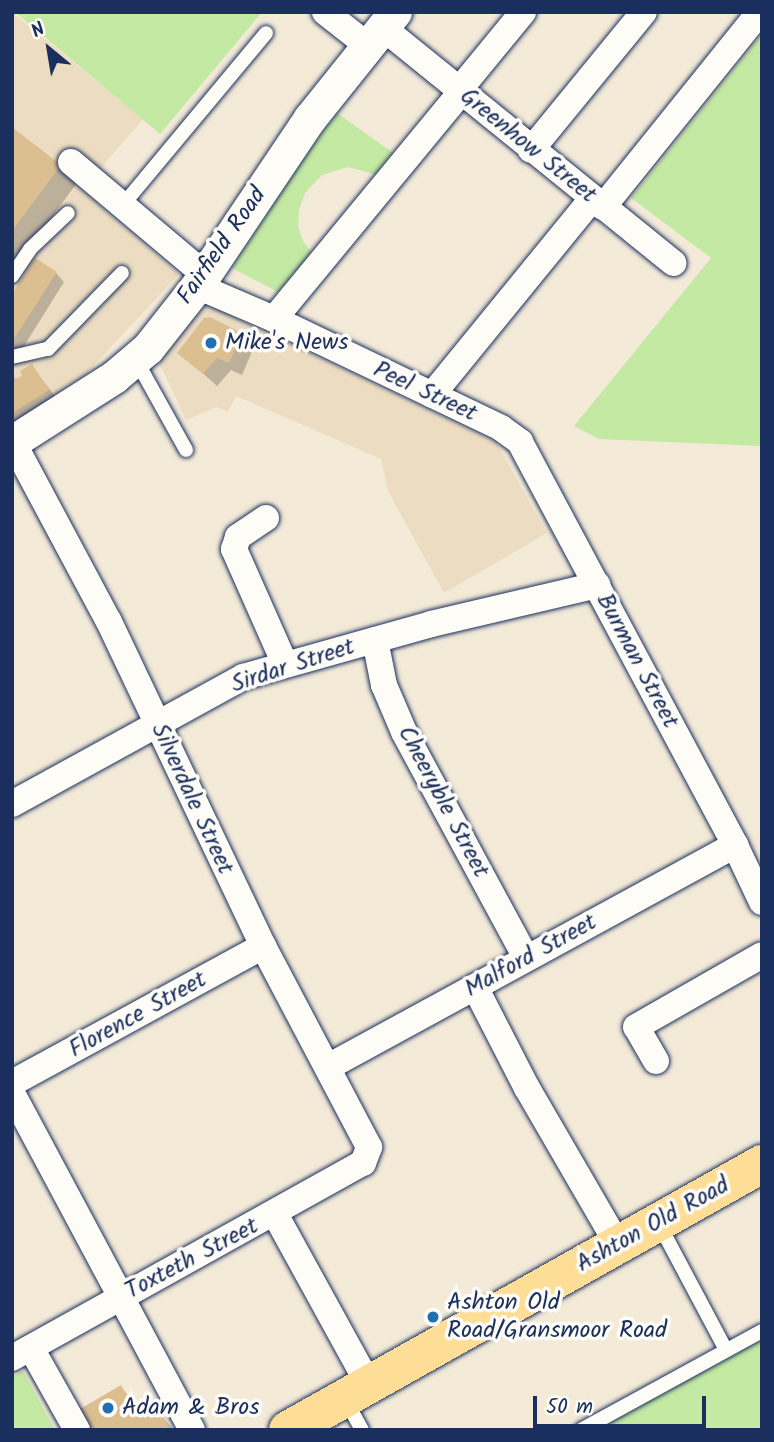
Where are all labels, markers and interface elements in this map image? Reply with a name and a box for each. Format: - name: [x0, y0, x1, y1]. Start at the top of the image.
- north arrow: [14, 14, 84, 84]
- text: N: [26, 15, 51, 47]
- street label: Greenhow Street: [454, 82, 602, 210]
- street label: Fairfield Road: [171, 182, 273, 310]
- place label: Mike's News: [225, 329, 348, 357]
- marker: Mike's News: [203, 335, 219, 351]
- street label: Peel Street: [369, 355, 481, 429]
- street label: Burman Street: [589, 589, 685, 733]
- street label: Sirdar Street: [228, 633, 358, 699]
- street label: Silverdale Street: [144, 719, 240, 879]
- street label: Cheeryble Street: [391, 721, 495, 883]
- street label: Malford Street: [460, 908, 602, 1004]
- street label: Florence Street: [64, 965, 212, 1065]
- street label: Ashton Old Road: [571, 1171, 735, 1279]
- street label: Toxteth Street: [120, 1212, 264, 1306]
- place label: Ashton Old Road/Gransmoor Road: [447, 1289, 667, 1345]
- marker: Ashton Old Road/Gransmoor Road: [425, 1309, 441, 1325]
- scale bar: [536, 1382, 709, 1426]
- text: 50 m: [546, 1391, 593, 1424]
- place label: Adam & Bros: [122, 1394, 259, 1422]
- marker: Adam & Bros: [100, 1400, 116, 1416]

